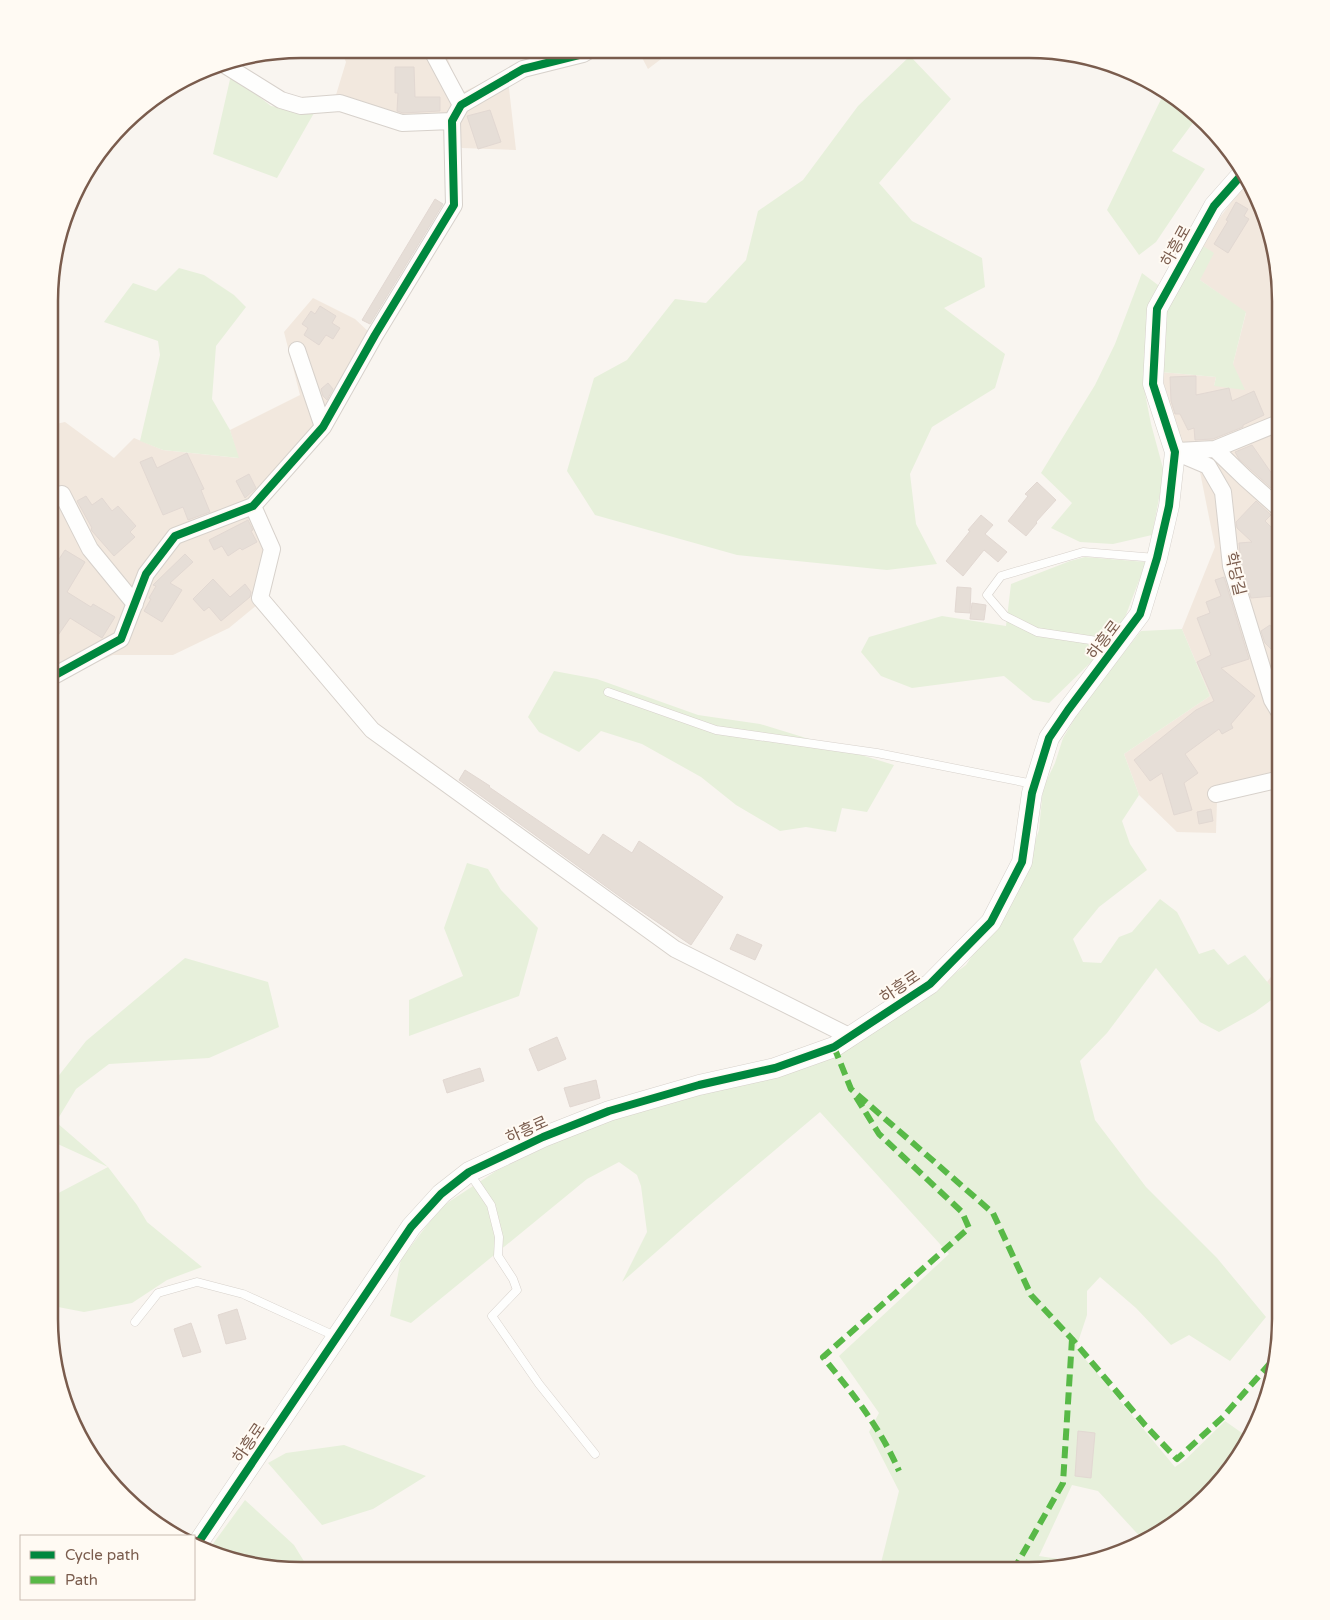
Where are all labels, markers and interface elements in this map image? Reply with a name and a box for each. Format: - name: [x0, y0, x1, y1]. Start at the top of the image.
- street label: 하흥로: [1157, 222, 1196, 270]
- street label: 학당길: [1220, 550, 1250, 598]
- street label: 하흥로: [1083, 616, 1125, 664]
- street label: 하흥로: [876, 966, 924, 1008]
- street label: 하흥로: [503, 1112, 551, 1148]
- street label: 하흥로: [228, 1419, 270, 1467]
- legend: [20, 1535, 195, 1600]
- text: Cycle path: [65, 1546, 139, 1564]
- text: Path: [65, 1571, 98, 1589]

